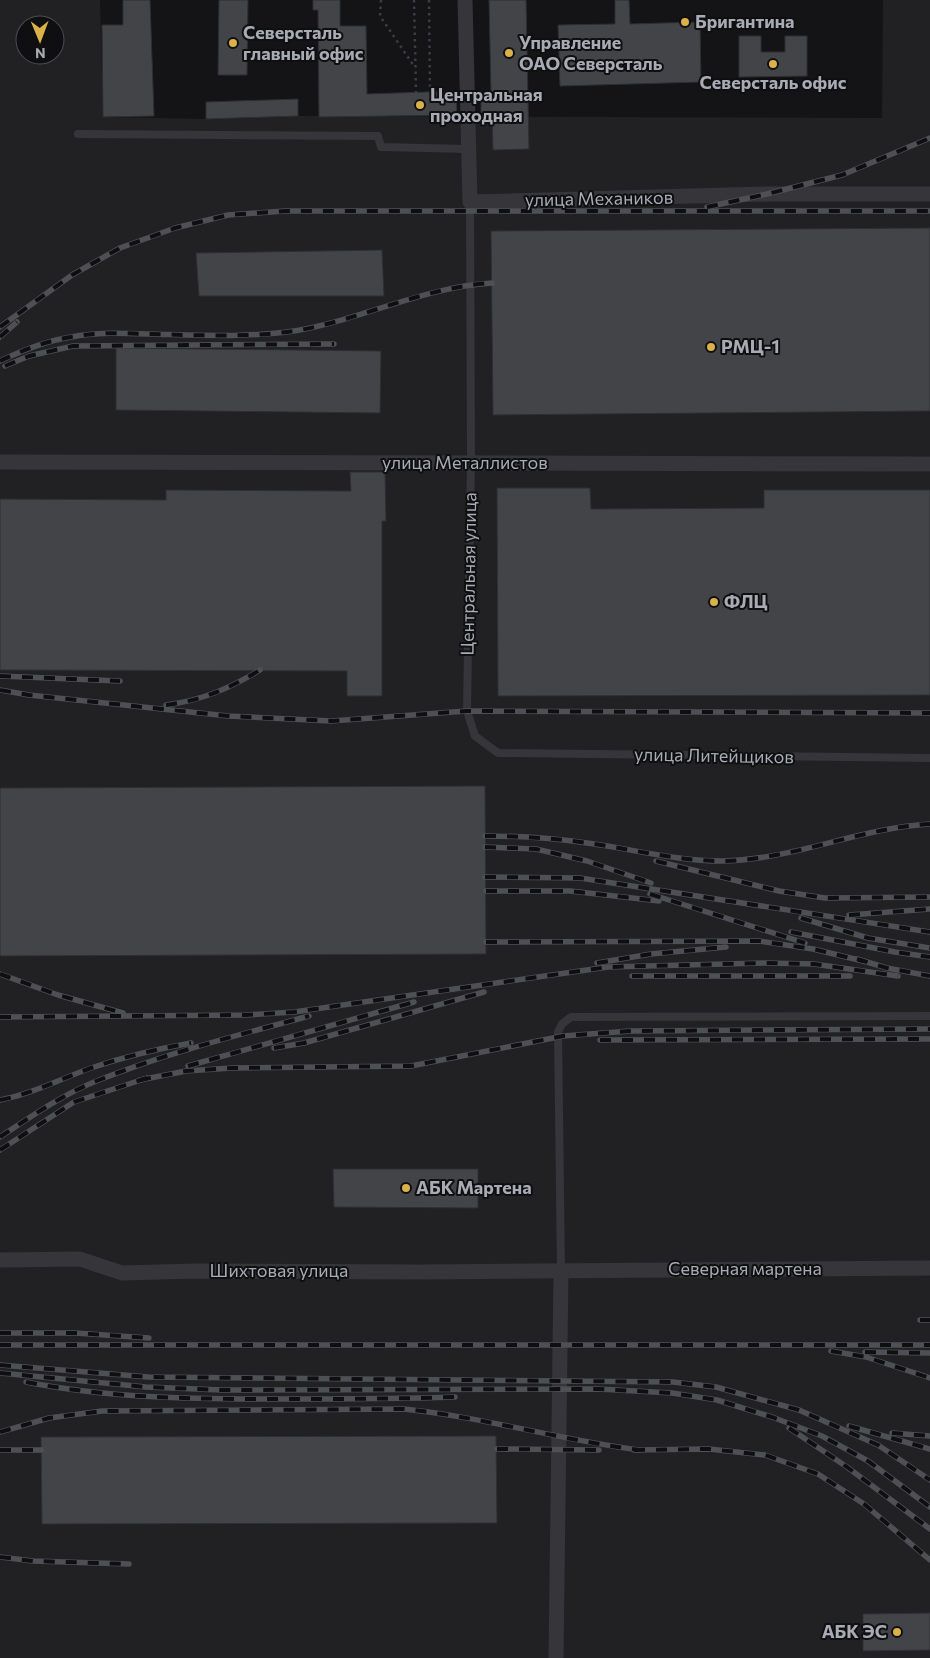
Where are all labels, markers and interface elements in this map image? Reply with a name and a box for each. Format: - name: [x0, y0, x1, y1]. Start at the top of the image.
- place label: Бригантина: [695, 10, 795, 32]
- north arrow: [15, 15, 65, 65]
- marker: Бригантина: [679, 16, 691, 28]
- place label: Северсталь главный офис: [243, 21, 364, 64]
- place label: Управление OAO Северсталь: [519, 31, 663, 74]
- marker: Северсталь главный офис: [227, 37, 239, 49]
- text: N: [35, 45, 46, 62]
- marker: Управление OAO Северсталь: [503, 47, 515, 59]
- marker: Северсталь офис: [767, 58, 779, 70]
- place label: Северсталь офис: [700, 71, 847, 93]
- place label: Центральная проходная: [430, 83, 543, 126]
- marker: Центральная проходная: [414, 99, 426, 111]
- street label: улица Механиков: [525, 186, 673, 210]
- place label: РМЦ-1: [721, 335, 780, 357]
- marker: РМЦ-1: [705, 341, 717, 353]
- street label: улица Металлистов: [382, 451, 548, 473]
- street label: Центральная улица: [456, 492, 480, 656]
- place label: ФЛЦ: [724, 590, 768, 612]
- marker: ФЛЦ: [708, 596, 720, 608]
- street label: улица Литейщиков: [634, 743, 794, 767]
- place label: АБК Мартена: [416, 1176, 532, 1198]
- marker: АБК Мартена: [400, 1182, 412, 1194]
- street label: Северная мартена: [668, 1257, 822, 1279]
- street label: Шихтовая улица: [210, 1259, 348, 1281]
- place label: АБК ЭС: [822, 1620, 887, 1642]
- marker: АБК ЭС: [891, 1626, 903, 1638]

